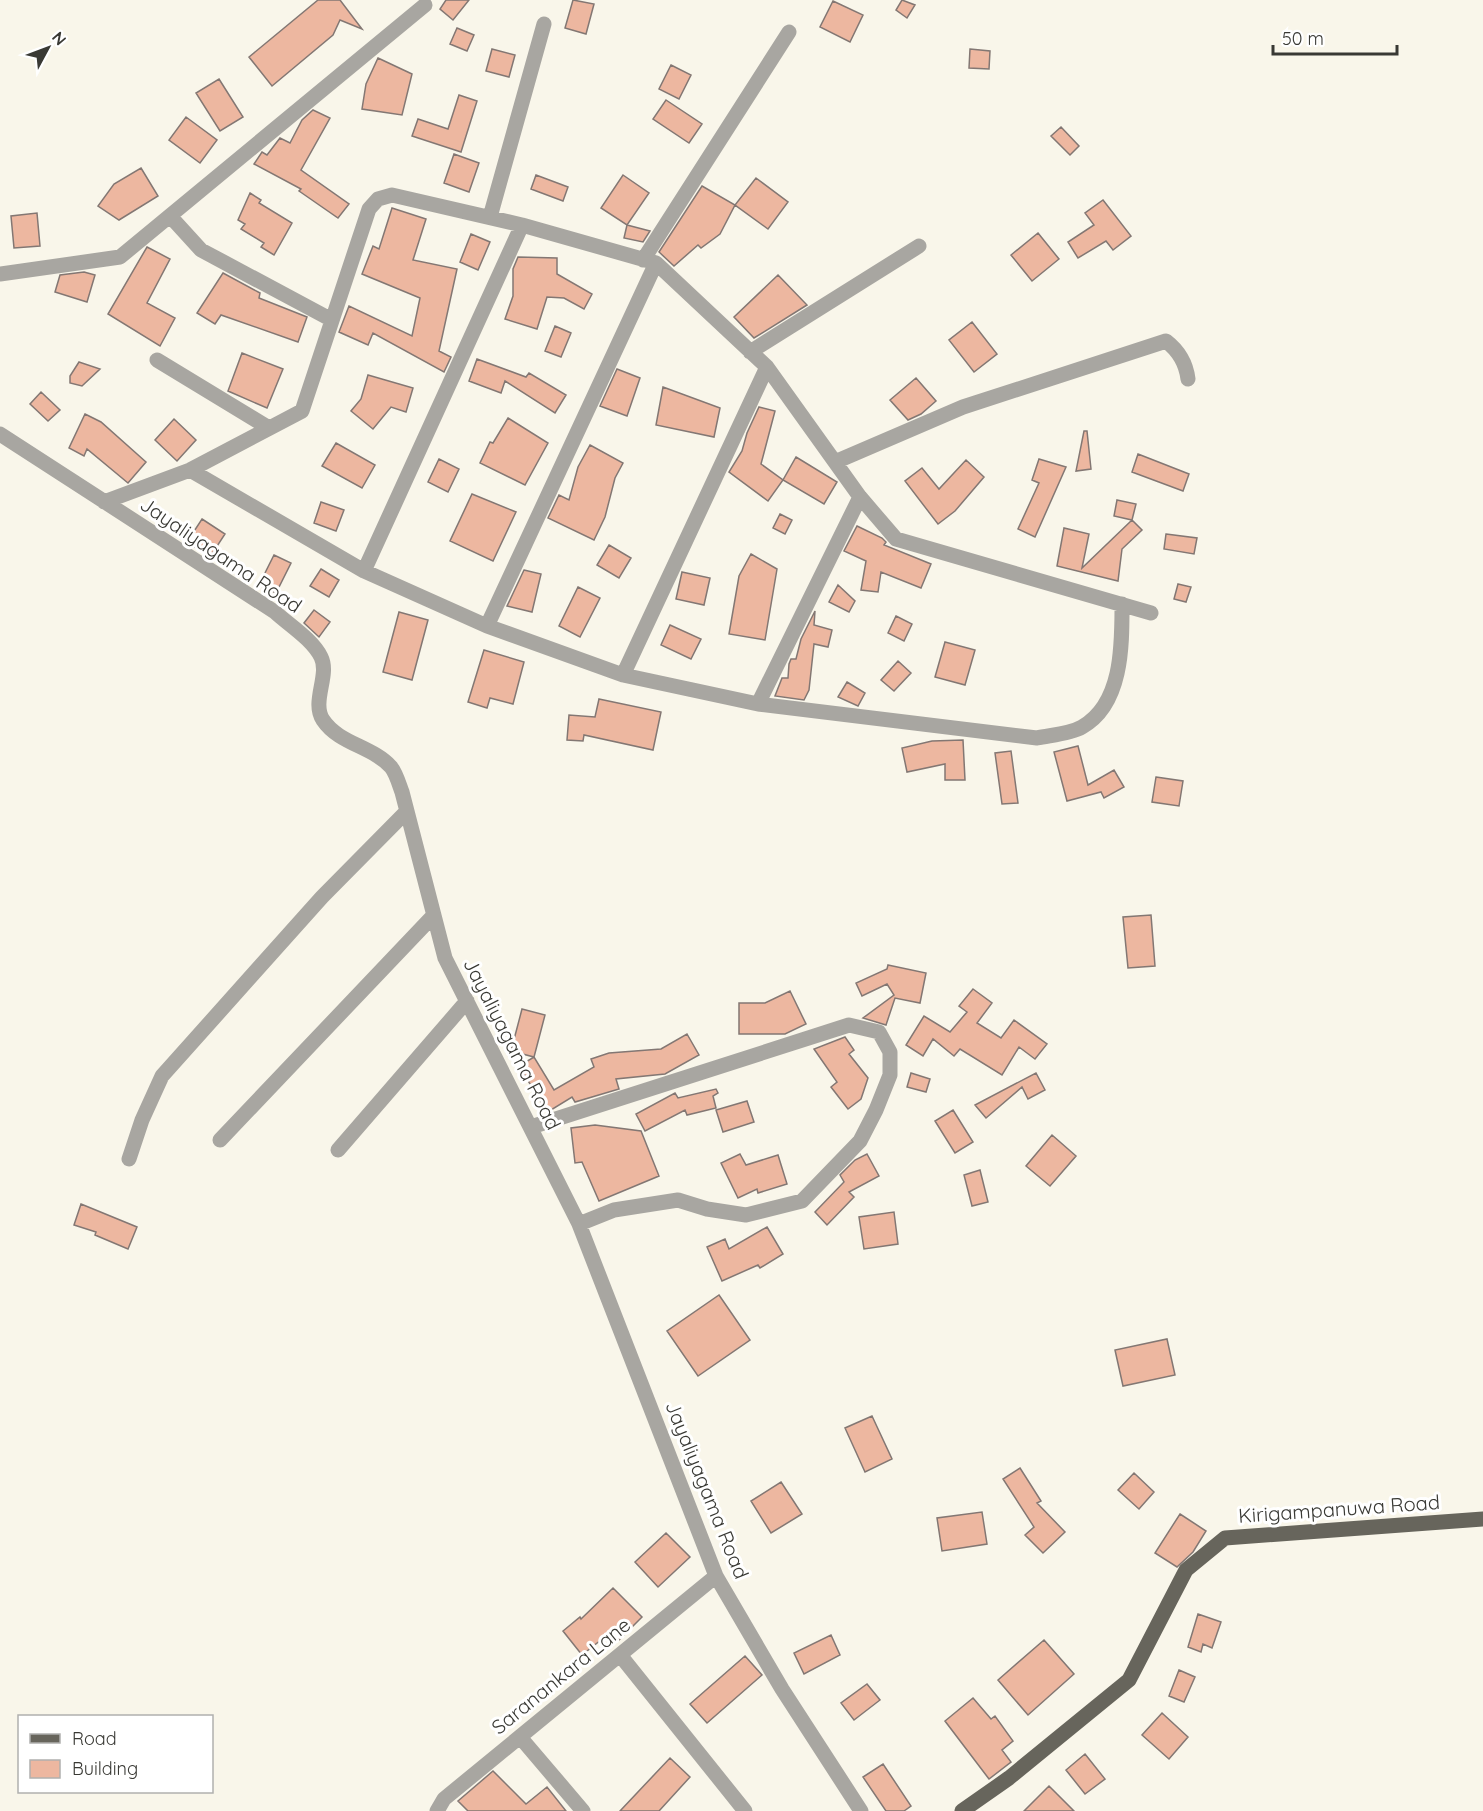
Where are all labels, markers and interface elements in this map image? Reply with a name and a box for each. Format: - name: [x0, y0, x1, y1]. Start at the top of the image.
- north arrow: [18, 18, 78, 78]
- scale bar: [1273, 18, 1398, 56]
- text: N: [48, 27, 71, 49]
- text: 50 m: [1282, 27, 1324, 50]
- street label: Jayaliyagama Road: [136, 491, 307, 618]
- street label: Jayaliyagama Road: [458, 954, 567, 1134]
- street label: Jayaliyagama Road: [660, 1397, 755, 1582]
- street label: Kirigampanuwa Road: [1237, 1489, 1441, 1528]
- street label: Saranankara Lane: [486, 1612, 635, 1739]
- legend: [18, 1715, 213, 1793]
- text: Road: [72, 1727, 117, 1750]
- text: Building: [72, 1757, 138, 1780]

